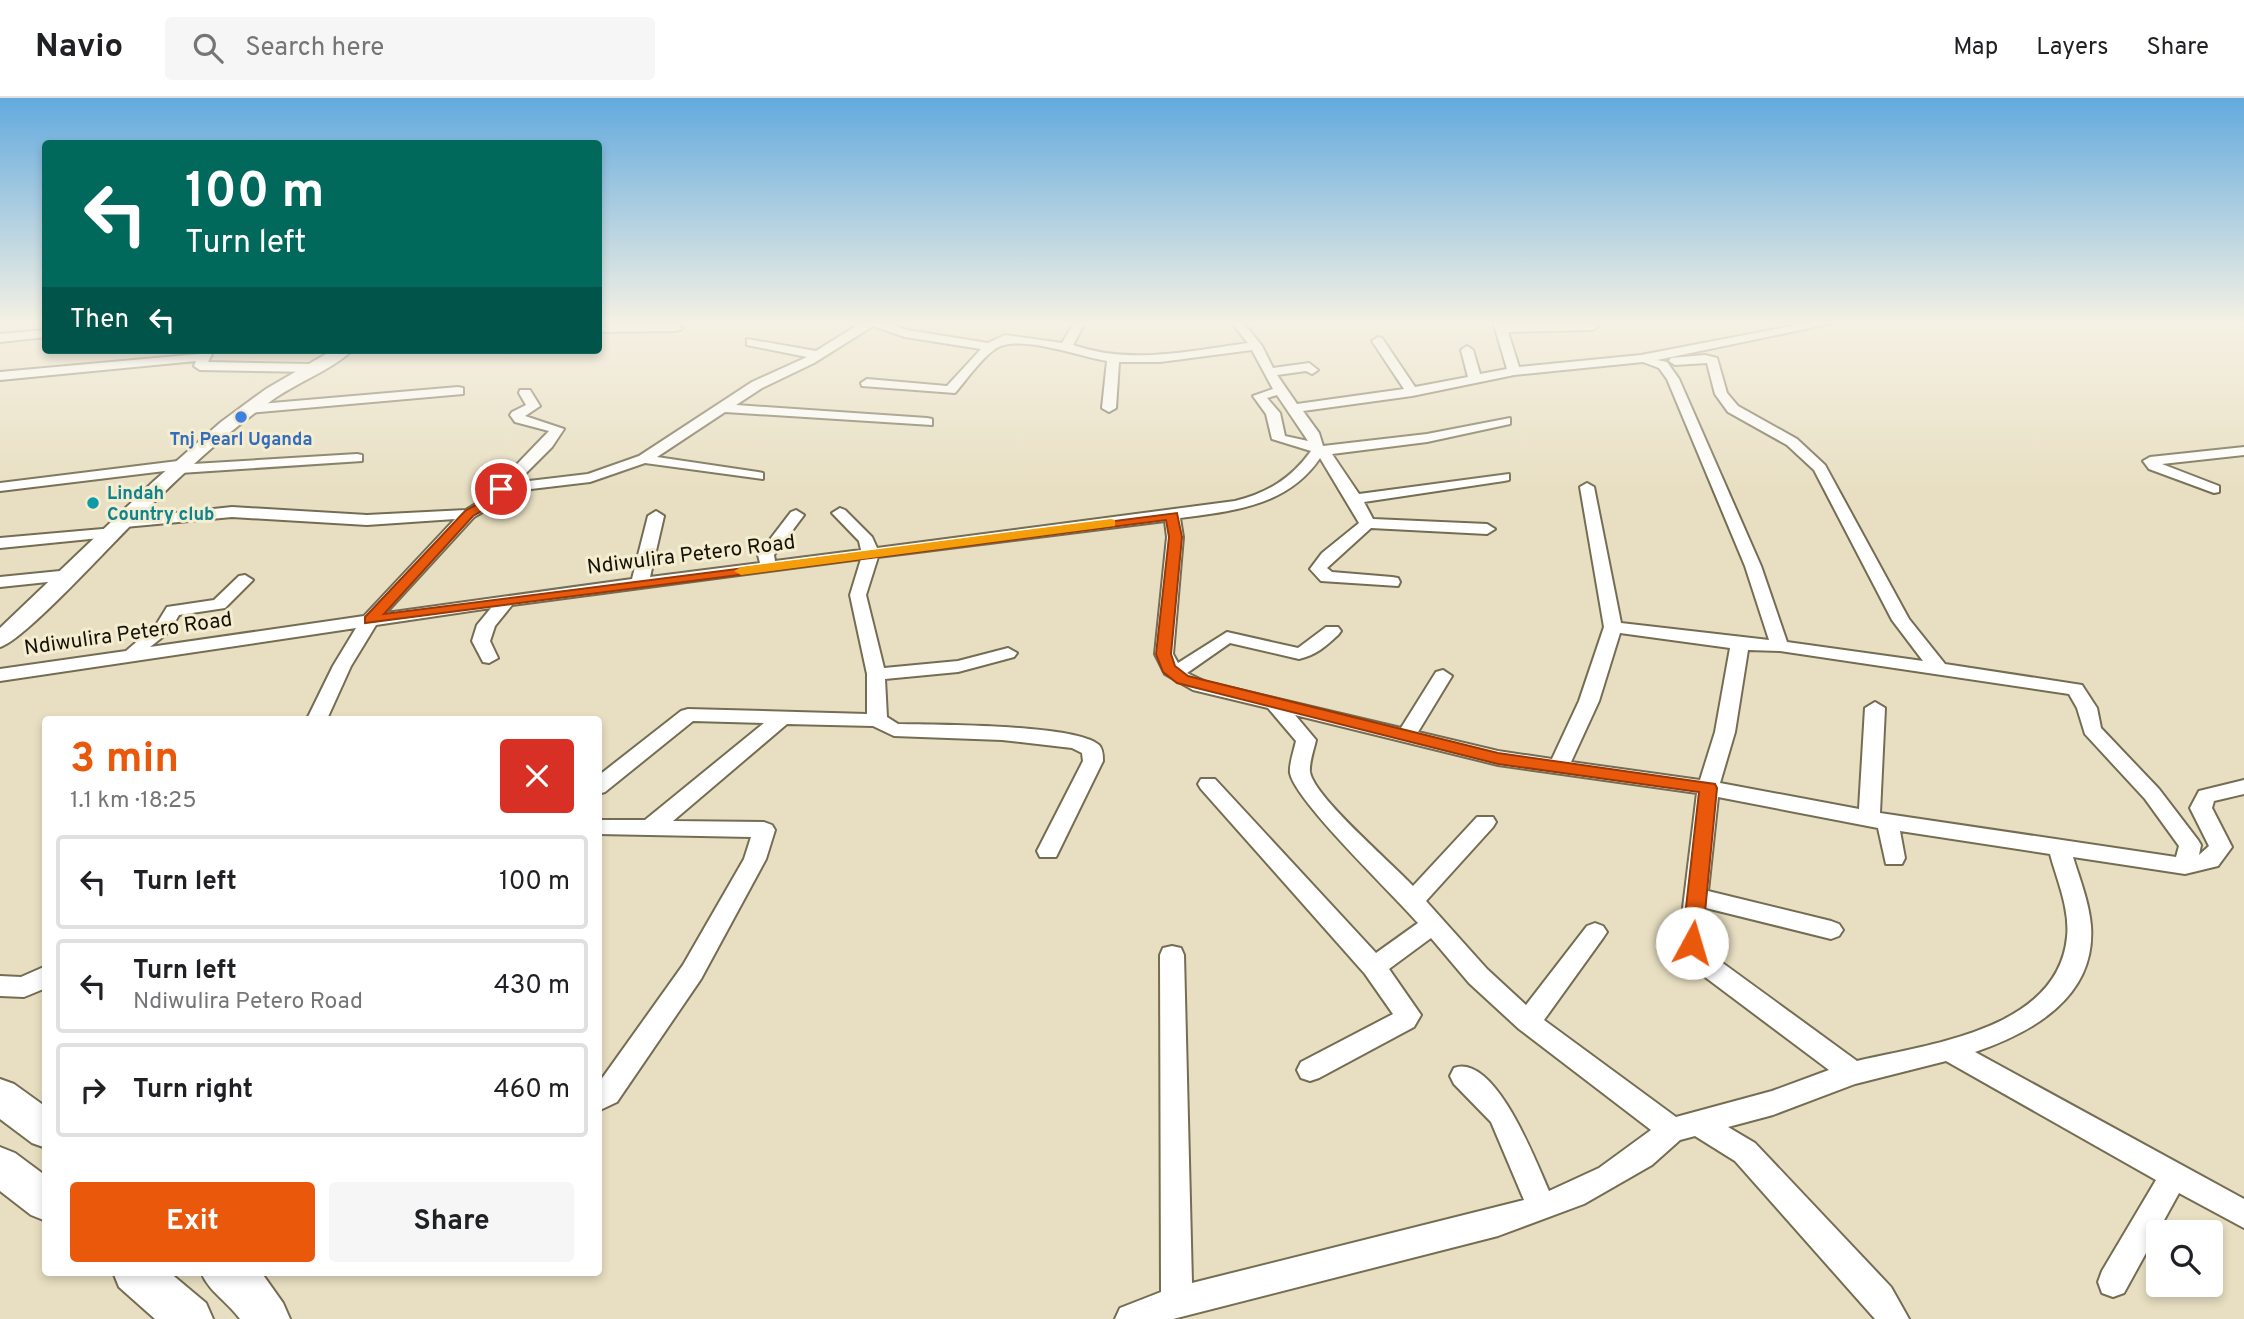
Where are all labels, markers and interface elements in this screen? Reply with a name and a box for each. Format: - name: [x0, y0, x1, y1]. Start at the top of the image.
- search box: [165, 17, 655, 80]
- text: Navio: [35, 27, 123, 69]
- icon: search: [189, 29, 227, 67]
- text: Search here: [245, 32, 384, 65]
- text: Map: [1953, 33, 1998, 63]
- text: Layers: [2036, 33, 2108, 63]
- text: Share: [2146, 33, 2209, 63]
- text: 100 m: [185, 163, 324, 225]
- icon: left: [70, 168, 161, 259]
- text: Turn left: [185, 224, 306, 264]
- icon: left: [143, 301, 181, 339]
- text: Then: [70, 304, 129, 337]
- marker: Tnj Pearl Uganda: [233, 409, 249, 425]
- place label: Tnj Pearl Uganda: [170, 429, 312, 452]
- pin: [471, 459, 531, 519]
- icon: arrive: [482, 470, 520, 508]
- place label: Lindah Country club: [107, 483, 214, 527]
- marker: Lindah Country club: [85, 495, 101, 511]
- street label: Ndiwulira Petero Road: [585, 529, 797, 582]
- street label: Ndiwulira Petero Road: [22, 607, 234, 662]
- text: 3 min: [70, 734, 179, 787]
- button: close: [500, 739, 574, 813]
- text: 1.1 km · 18:25: [70, 787, 196, 816]
- icon: left: [74, 863, 112, 901]
- text: Turn left: [133, 866, 237, 899]
- text: 100 m: [499, 866, 570, 899]
- position arrow: [1655, 906, 1729, 980]
- text: Turn left: [133, 955, 237, 988]
- icon: left: [74, 967, 112, 1005]
- text: 430 m: [494, 970, 570, 1003]
- text: Ndiwulira Petero Road: [133, 988, 363, 1017]
- icon: right: [74, 1071, 112, 1109]
- text: Turn right: [133, 1074, 253, 1107]
- text: 460 m: [494, 1074, 570, 1107]
- button: Exit: [70, 1182, 315, 1262]
- button: Share: [329, 1182, 574, 1262]
- map controls: [2146, 1220, 2223, 1297]
- button: search: [2146, 1220, 2223, 1297]

